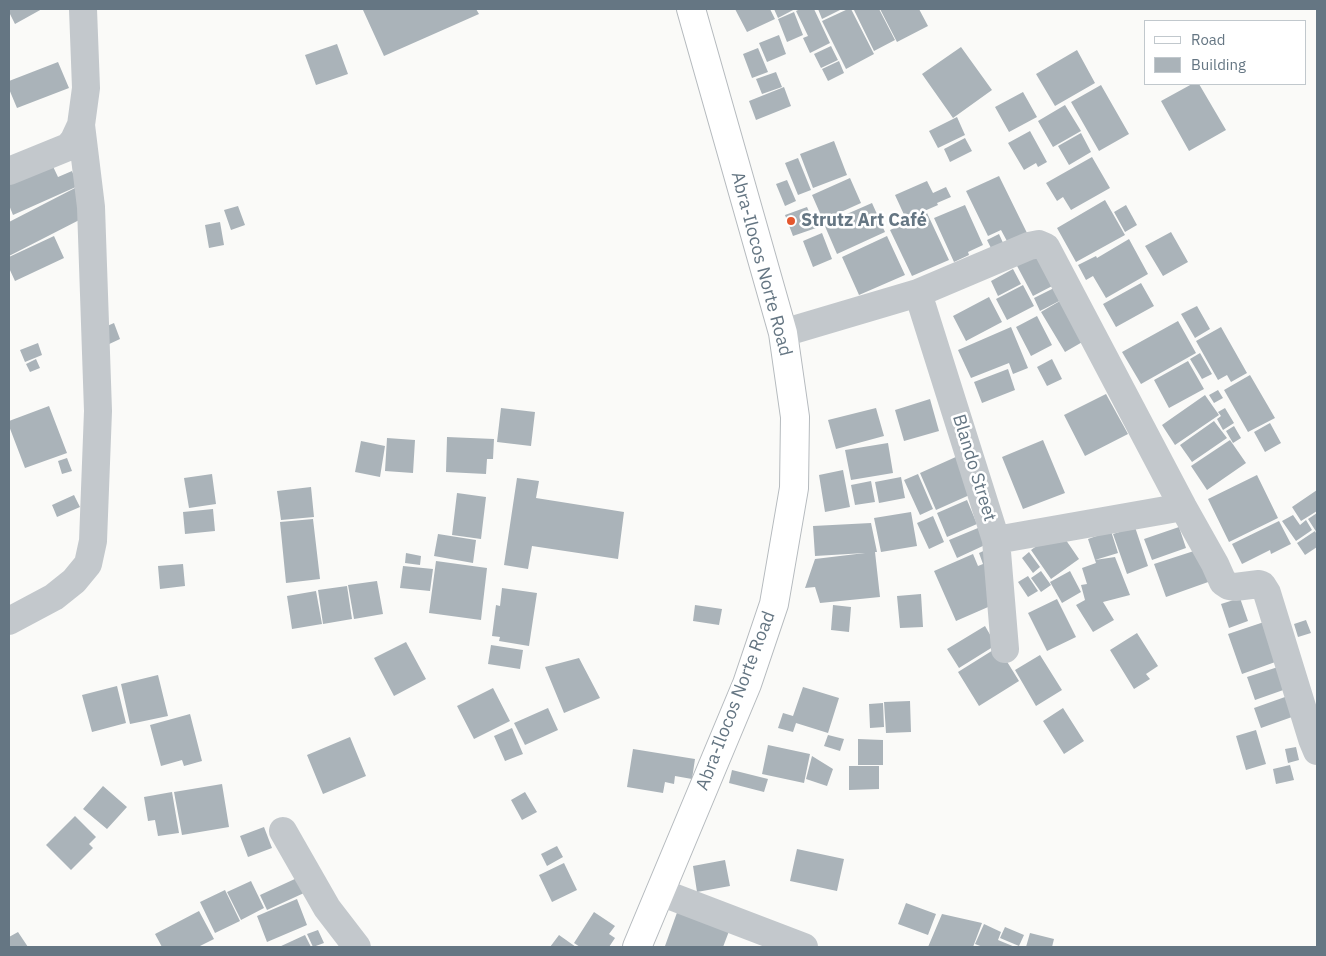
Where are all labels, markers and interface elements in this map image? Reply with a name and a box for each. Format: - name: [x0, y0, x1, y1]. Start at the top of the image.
- legend: [1144, 20, 1306, 85]
- text: Road: [1191, 30, 1226, 49]
- text: Building: [1191, 55, 1246, 74]
- street label: Abra-Ilocos Norte Road: [726, 169, 796, 359]
- place label: Strutz Art Café: [801, 210, 927, 232]
- marker: Strutz Art Café: [785, 215, 797, 227]
- street label: Blando Street: [947, 412, 1001, 524]
- street label: Abra-Ilocos Norte Road: [692, 608, 780, 794]

